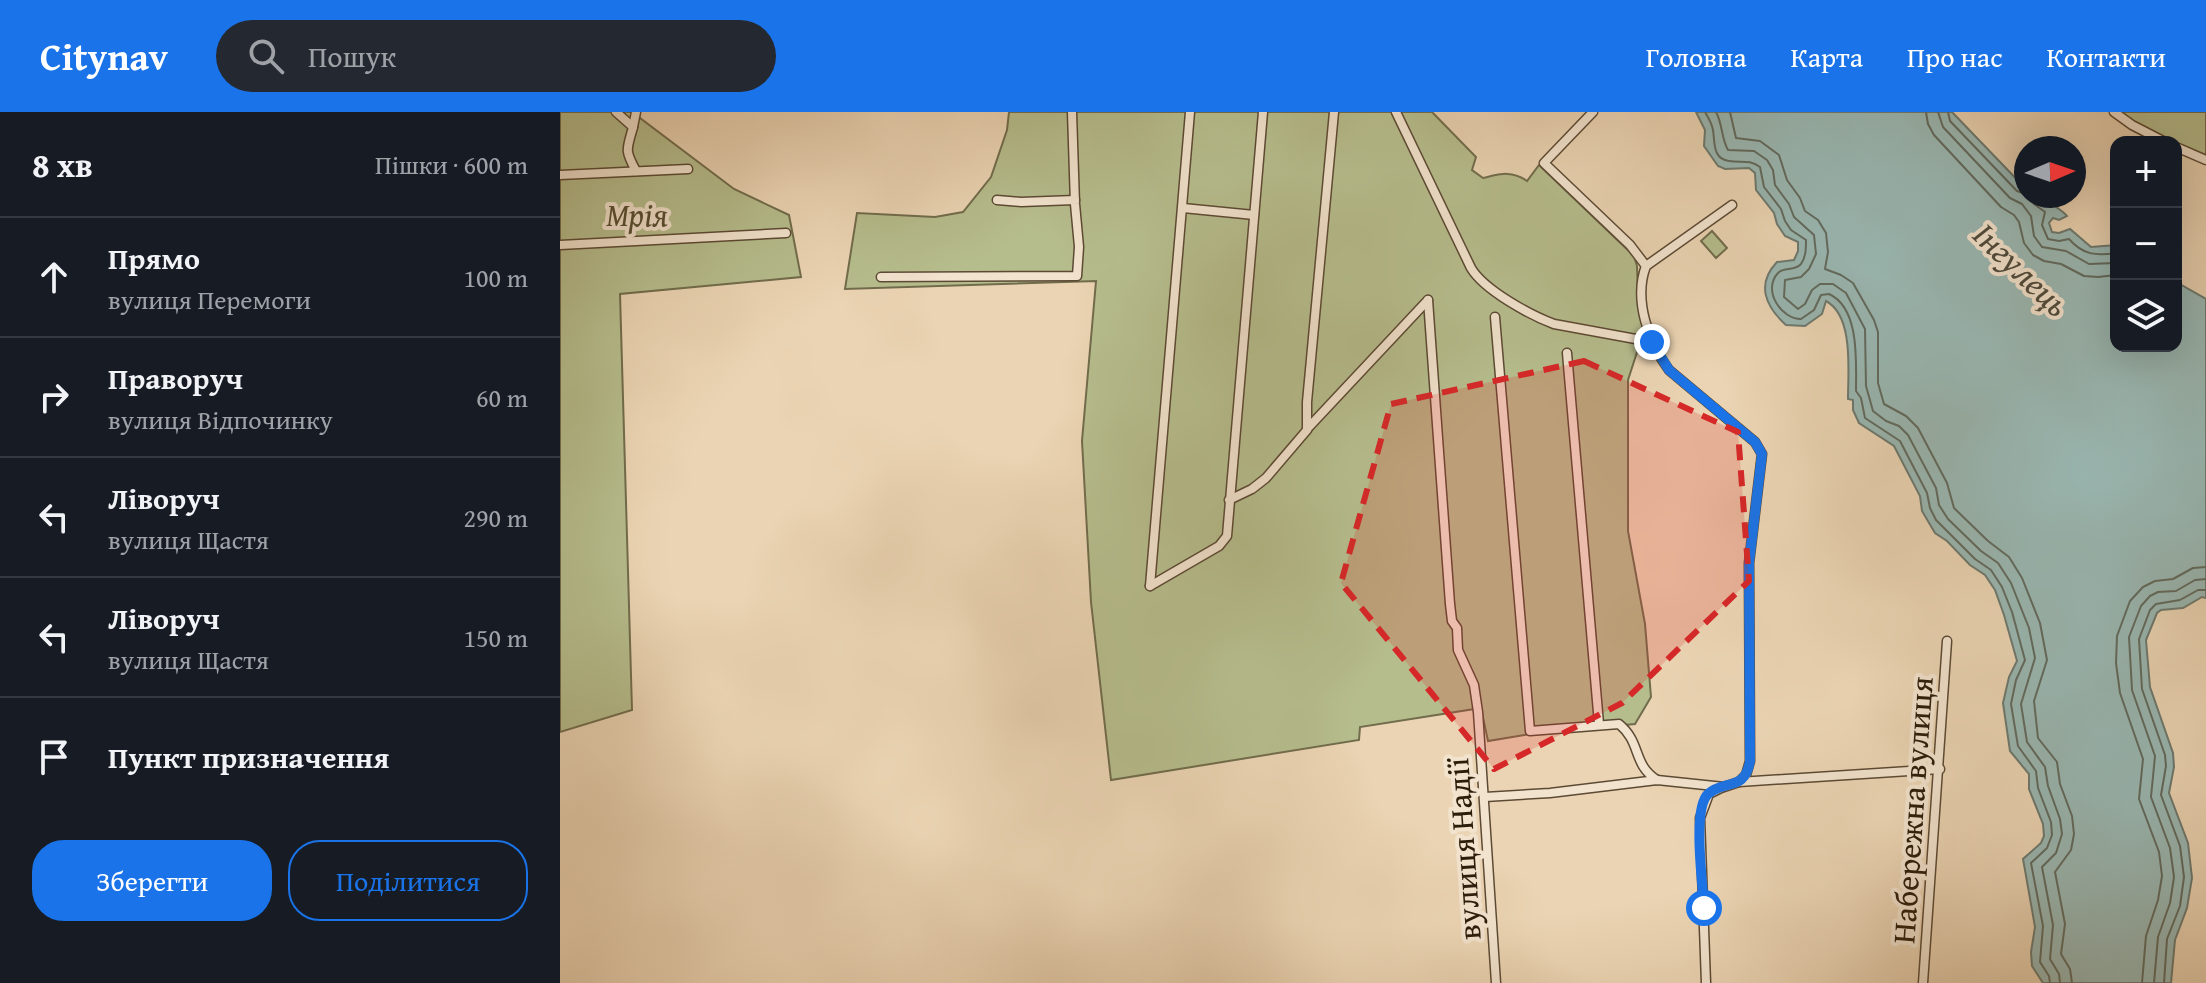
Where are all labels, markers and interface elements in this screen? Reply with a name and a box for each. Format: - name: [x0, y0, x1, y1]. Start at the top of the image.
- search box: [216, 20, 776, 92]
- text: Citynav: [40, 28, 168, 84]
- icon: search: [244, 34, 288, 78]
- text: Пошук: [308, 34, 396, 78]
- text: Головна: [1646, 36, 1746, 77]
- text: Карта: [1790, 36, 1863, 77]
- text: Про нас: [1907, 36, 2003, 77]
- text: Контакти: [2047, 36, 2166, 77]
- north arrow: [2014, 136, 2086, 208]
- map controls: [2110, 136, 2182, 352]
- button: +: [2110, 136, 2182, 208]
- text: 8 хв: [32, 140, 93, 189]
- text: Пішки · 600 m: [375, 145, 528, 184]
- park label: Мрія: [606, 191, 668, 238]
- button: −: [2110, 208, 2182, 280]
- water label: Інгулець: [1963, 210, 2081, 328]
- text: Прямо: [108, 236, 200, 280]
- icon: ahead: [32, 255, 76, 299]
- text: 100 m: [463, 258, 528, 297]
- text: вулиця Перемоги: [108, 280, 311, 319]
- button: layers: [2110, 280, 2182, 352]
- route end: [1634, 324, 1670, 360]
- text: Праворуч: [108, 356, 243, 400]
- icon: right: [32, 375, 76, 419]
- text: 60 m: [476, 378, 528, 417]
- text: вулиця Відпочинку: [108, 400, 333, 439]
- text: Ліворуч: [108, 476, 220, 520]
- icon: left: [32, 495, 76, 539]
- text: 290 m: [463, 498, 528, 537]
- text: вулиця Щастя: [108, 520, 269, 559]
- text: Ліворуч: [108, 596, 220, 640]
- icon: left: [32, 615, 76, 659]
- text: 150 m: [463, 618, 528, 657]
- text: вулиця Щастя: [108, 640, 269, 679]
- street label: Набережна вулиця: [1879, 675, 1945, 945]
- icon: arrive: [32, 735, 76, 779]
- text: Пункт призначення: [108, 735, 389, 779]
- street label: вулиця Надії: [1433, 756, 1493, 942]
- button: Зберегти: [32, 840, 272, 921]
- button: Поділитися: [288, 840, 528, 921]
- route start: [1686, 890, 1722, 926]

